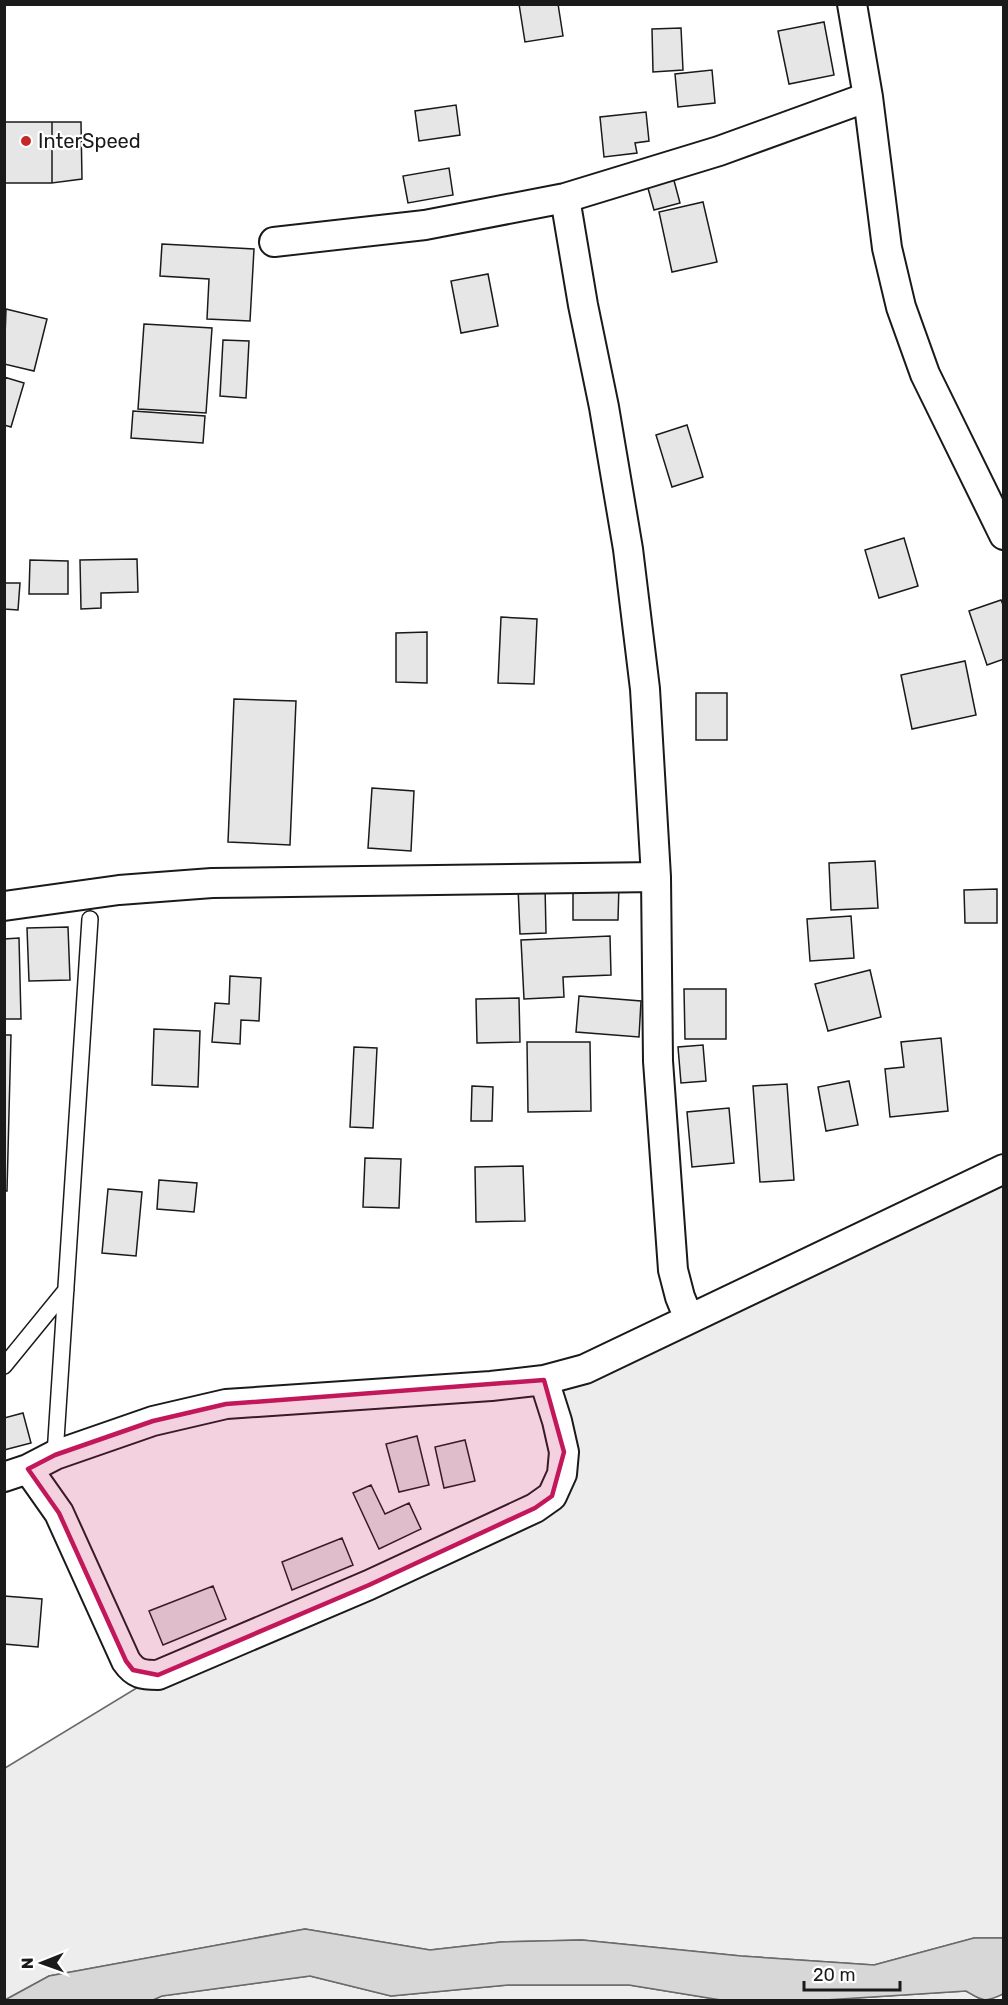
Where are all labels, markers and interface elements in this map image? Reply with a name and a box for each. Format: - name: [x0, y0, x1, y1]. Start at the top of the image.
- place label: InterSpeed: [38, 129, 141, 153]
- marker: InterSpeed: [19, 134, 33, 148]
- north arrow: [12, 1933, 72, 1993]
- scale bar: [804, 1954, 900, 1992]
- text: N: [18, 1957, 37, 1969]
- text: 20 m: [813, 1964, 855, 1986]

